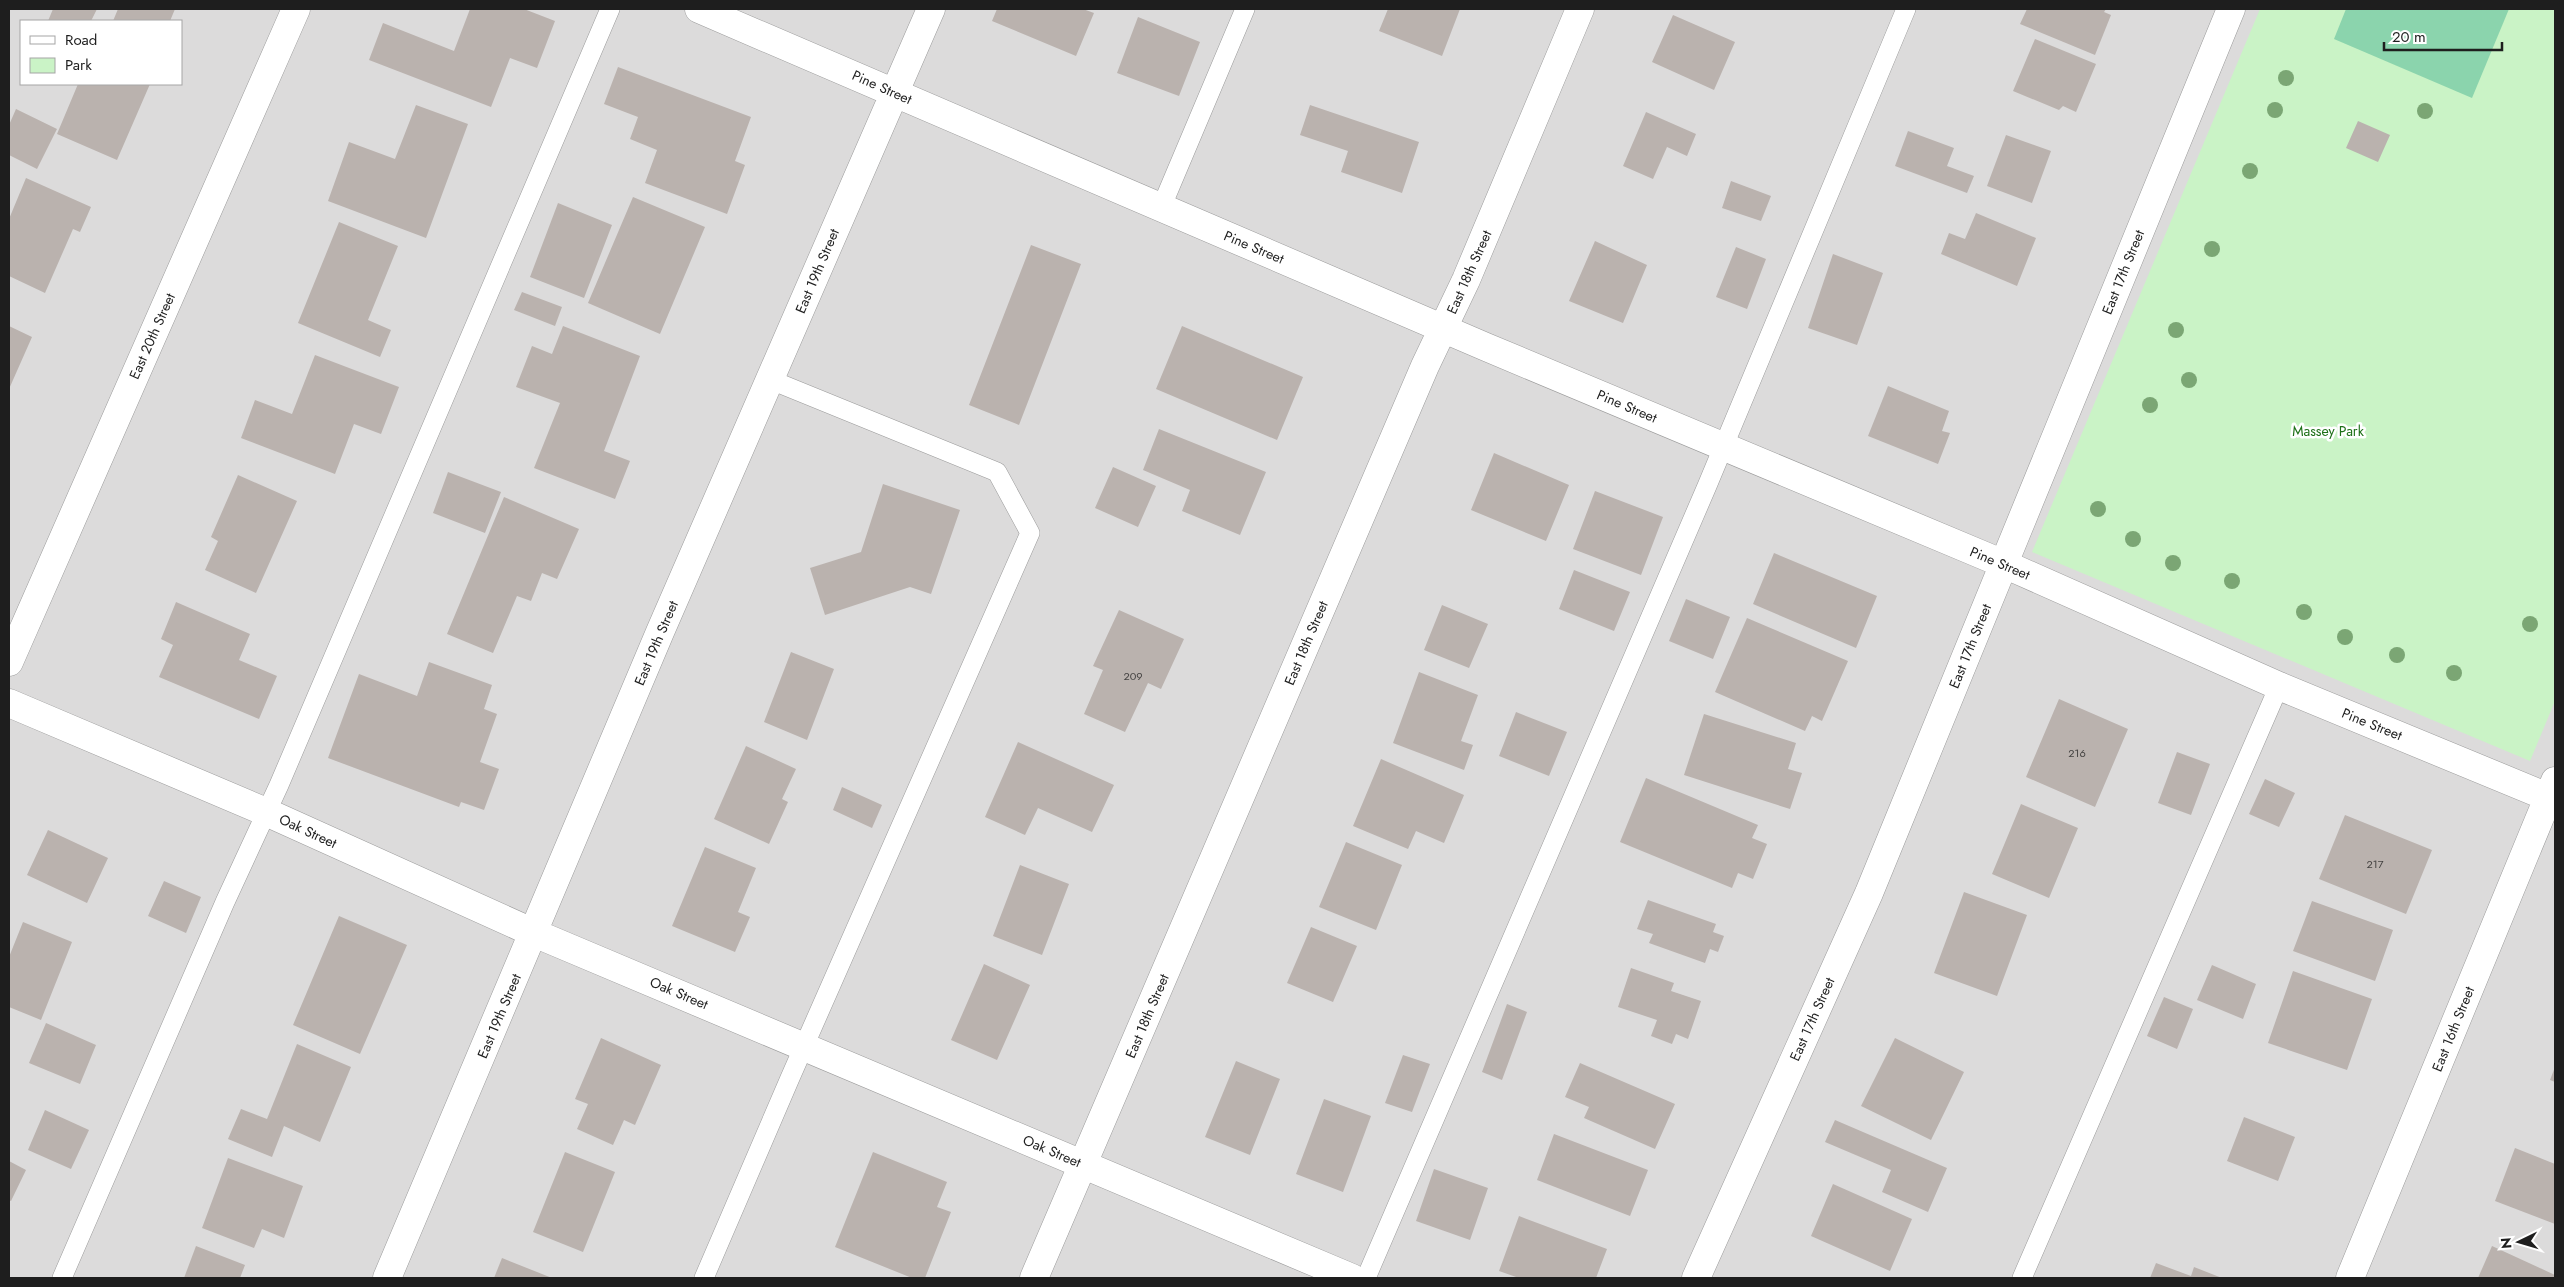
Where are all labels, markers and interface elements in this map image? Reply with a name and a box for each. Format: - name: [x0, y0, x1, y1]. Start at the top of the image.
- legend: [20, 20, 182, 85]
- scale bar: [2384, 20, 2502, 52]
- text: 20 m: [2392, 26, 2426, 48]
- text: Road: [65, 29, 97, 51]
- text: Park: [65, 54, 92, 76]
- street label: Pine Street: [849, 65, 916, 109]
- street label: East 19th Street: [790, 225, 844, 316]
- street label: Pine Street: [1221, 225, 1288, 269]
- street label: East 18th Street: [1442, 226, 1497, 317]
- street label: East 17th Street: [2097, 226, 2149, 317]
- street label: East 20th Street: [124, 289, 180, 382]
- street label: Pine Street: [1594, 384, 1661, 428]
- park label: Massey Park: [2292, 421, 2365, 441]
- street label: Pine Street: [1967, 541, 2034, 585]
- street label: East 19th Street: [629, 597, 683, 688]
- street label: East 18th Street: [1279, 597, 1333, 688]
- street label: East 17th Street: [1944, 600, 1996, 691]
- house number: 209: [1123, 668, 1143, 684]
- street label: Pine Street: [2339, 703, 2406, 745]
- house number: 216: [2068, 745, 2086, 761]
- street label: Oak Street: [276, 809, 341, 853]
- house number: 217: [2367, 856, 2384, 872]
- street label: East 19th Street: [472, 970, 526, 1061]
- street label: East 18th Street: [1120, 970, 1174, 1061]
- street label: Oak Street: [647, 972, 712, 1014]
- street label: East 17th Street: [1785, 973, 1840, 1064]
- street label: East 16th Street: [2427, 983, 2479, 1075]
- street label: Oak Street: [1020, 1130, 1085, 1172]
- north arrow: [2494, 1217, 2544, 1267]
- text: N: [2496, 1237, 2516, 1250]

